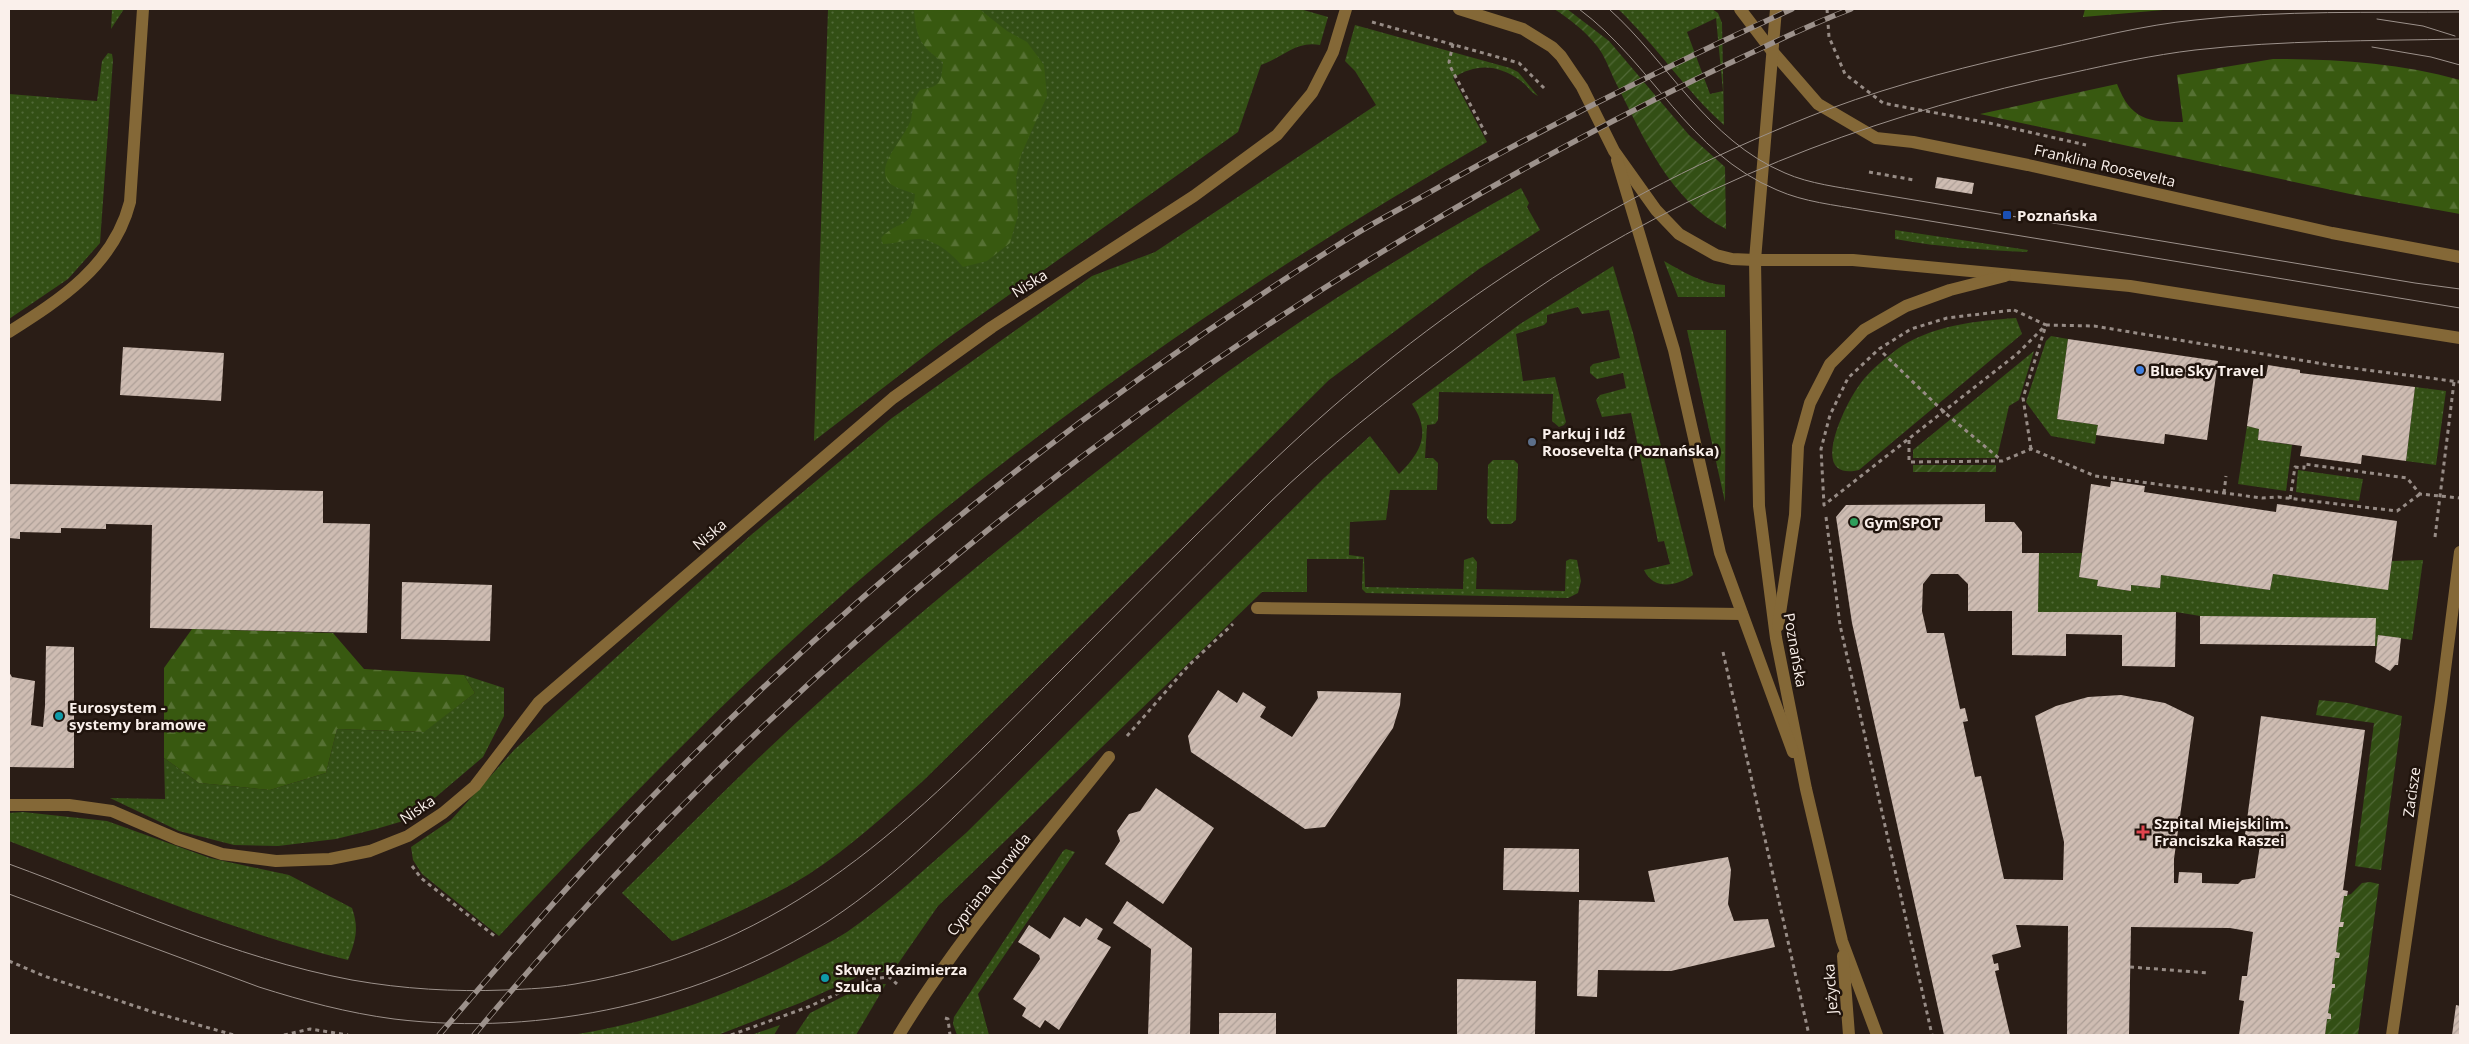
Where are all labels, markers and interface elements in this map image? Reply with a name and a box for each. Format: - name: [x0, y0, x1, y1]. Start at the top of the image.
- street label: Franklina Roosevelta: [2032, 139, 2178, 191]
- place label: Poznańska: [2017, 205, 2098, 225]
- marker: Poznańska: [2001, 209, 2013, 221]
- street label: Niska: [1007, 264, 1051, 302]
- place label: Blue Sky Travel: [2150, 360, 2264, 380]
- marker: Blue Sky Travel: [2134, 364, 2146, 376]
- place label: Parkuj i Idź Roosevelta (Poznańska): [1542, 423, 1719, 460]
- marker: Parkuj i Idź Roosevelta (Poznańska): [1526, 436, 1538, 448]
- place label: Gym SPOT: [1864, 512, 1941, 532]
- street label: Niska: [688, 514, 730, 554]
- marker: Gym SPOT: [1848, 516, 1860, 528]
- street label: Poznańska: [1780, 611, 1812, 689]
- place label: Eurosystem - systemy bramowe: [69, 697, 206, 734]
- marker: Eurosystem - systemy bramowe: [53, 710, 65, 722]
- street label: Zacisze: [2398, 766, 2424, 818]
- street label: Niska: [395, 790, 439, 828]
- place label: Szpital Miejski im. Franciszka Raszei: [2154, 813, 2289, 850]
- marker: Szpital Miejski im. Franciszka Raszei: [2136, 825, 2150, 839]
- street label: Cypriana Norwida: [942, 829, 1034, 939]
- place label: Skwer Kazimierza Szulca: [835, 959, 967, 996]
- street label: Jeżycka: [1818, 963, 1842, 1017]
- marker: Skwer Kazimierza Szulca: [819, 972, 831, 984]

